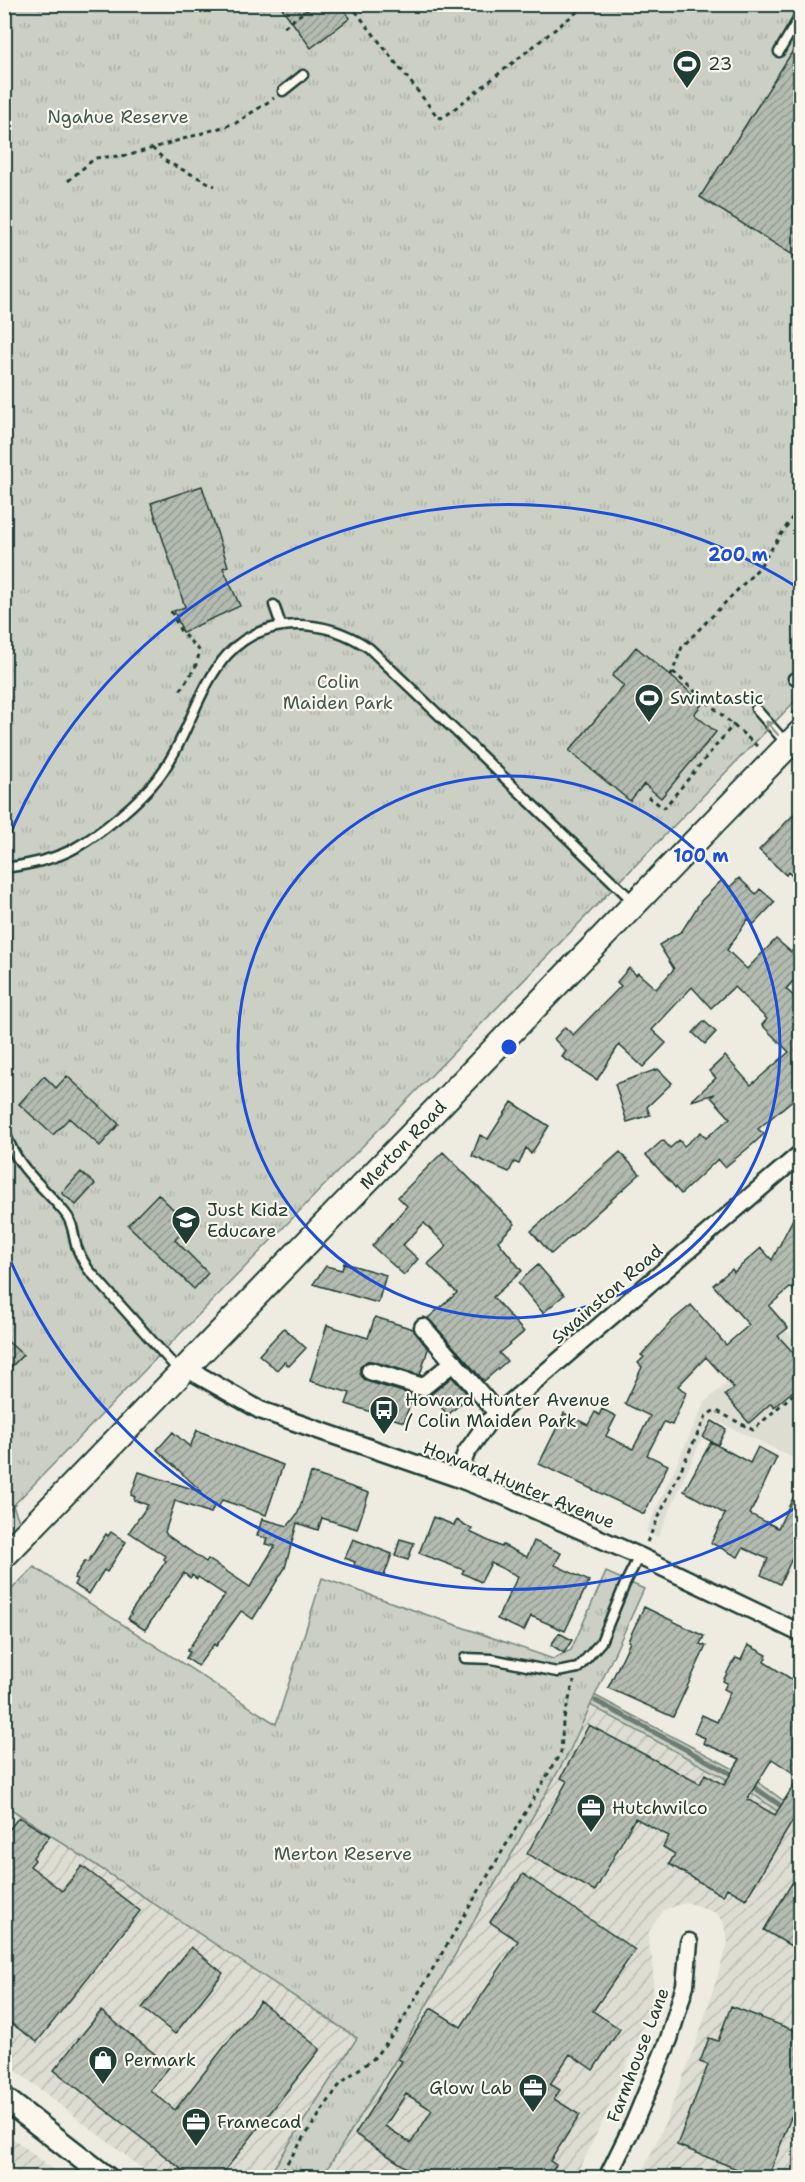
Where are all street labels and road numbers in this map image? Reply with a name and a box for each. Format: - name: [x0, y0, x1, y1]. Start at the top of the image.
- street label: Merton Road: [354, 1095, 452, 1195]
- street label: Swainston Road: [546, 1239, 668, 1349]
- street label: Howard Hunter Avenue: [420, 1436, 618, 1534]
- street label: Farmhouse Lane: [601, 1984, 675, 2126]

